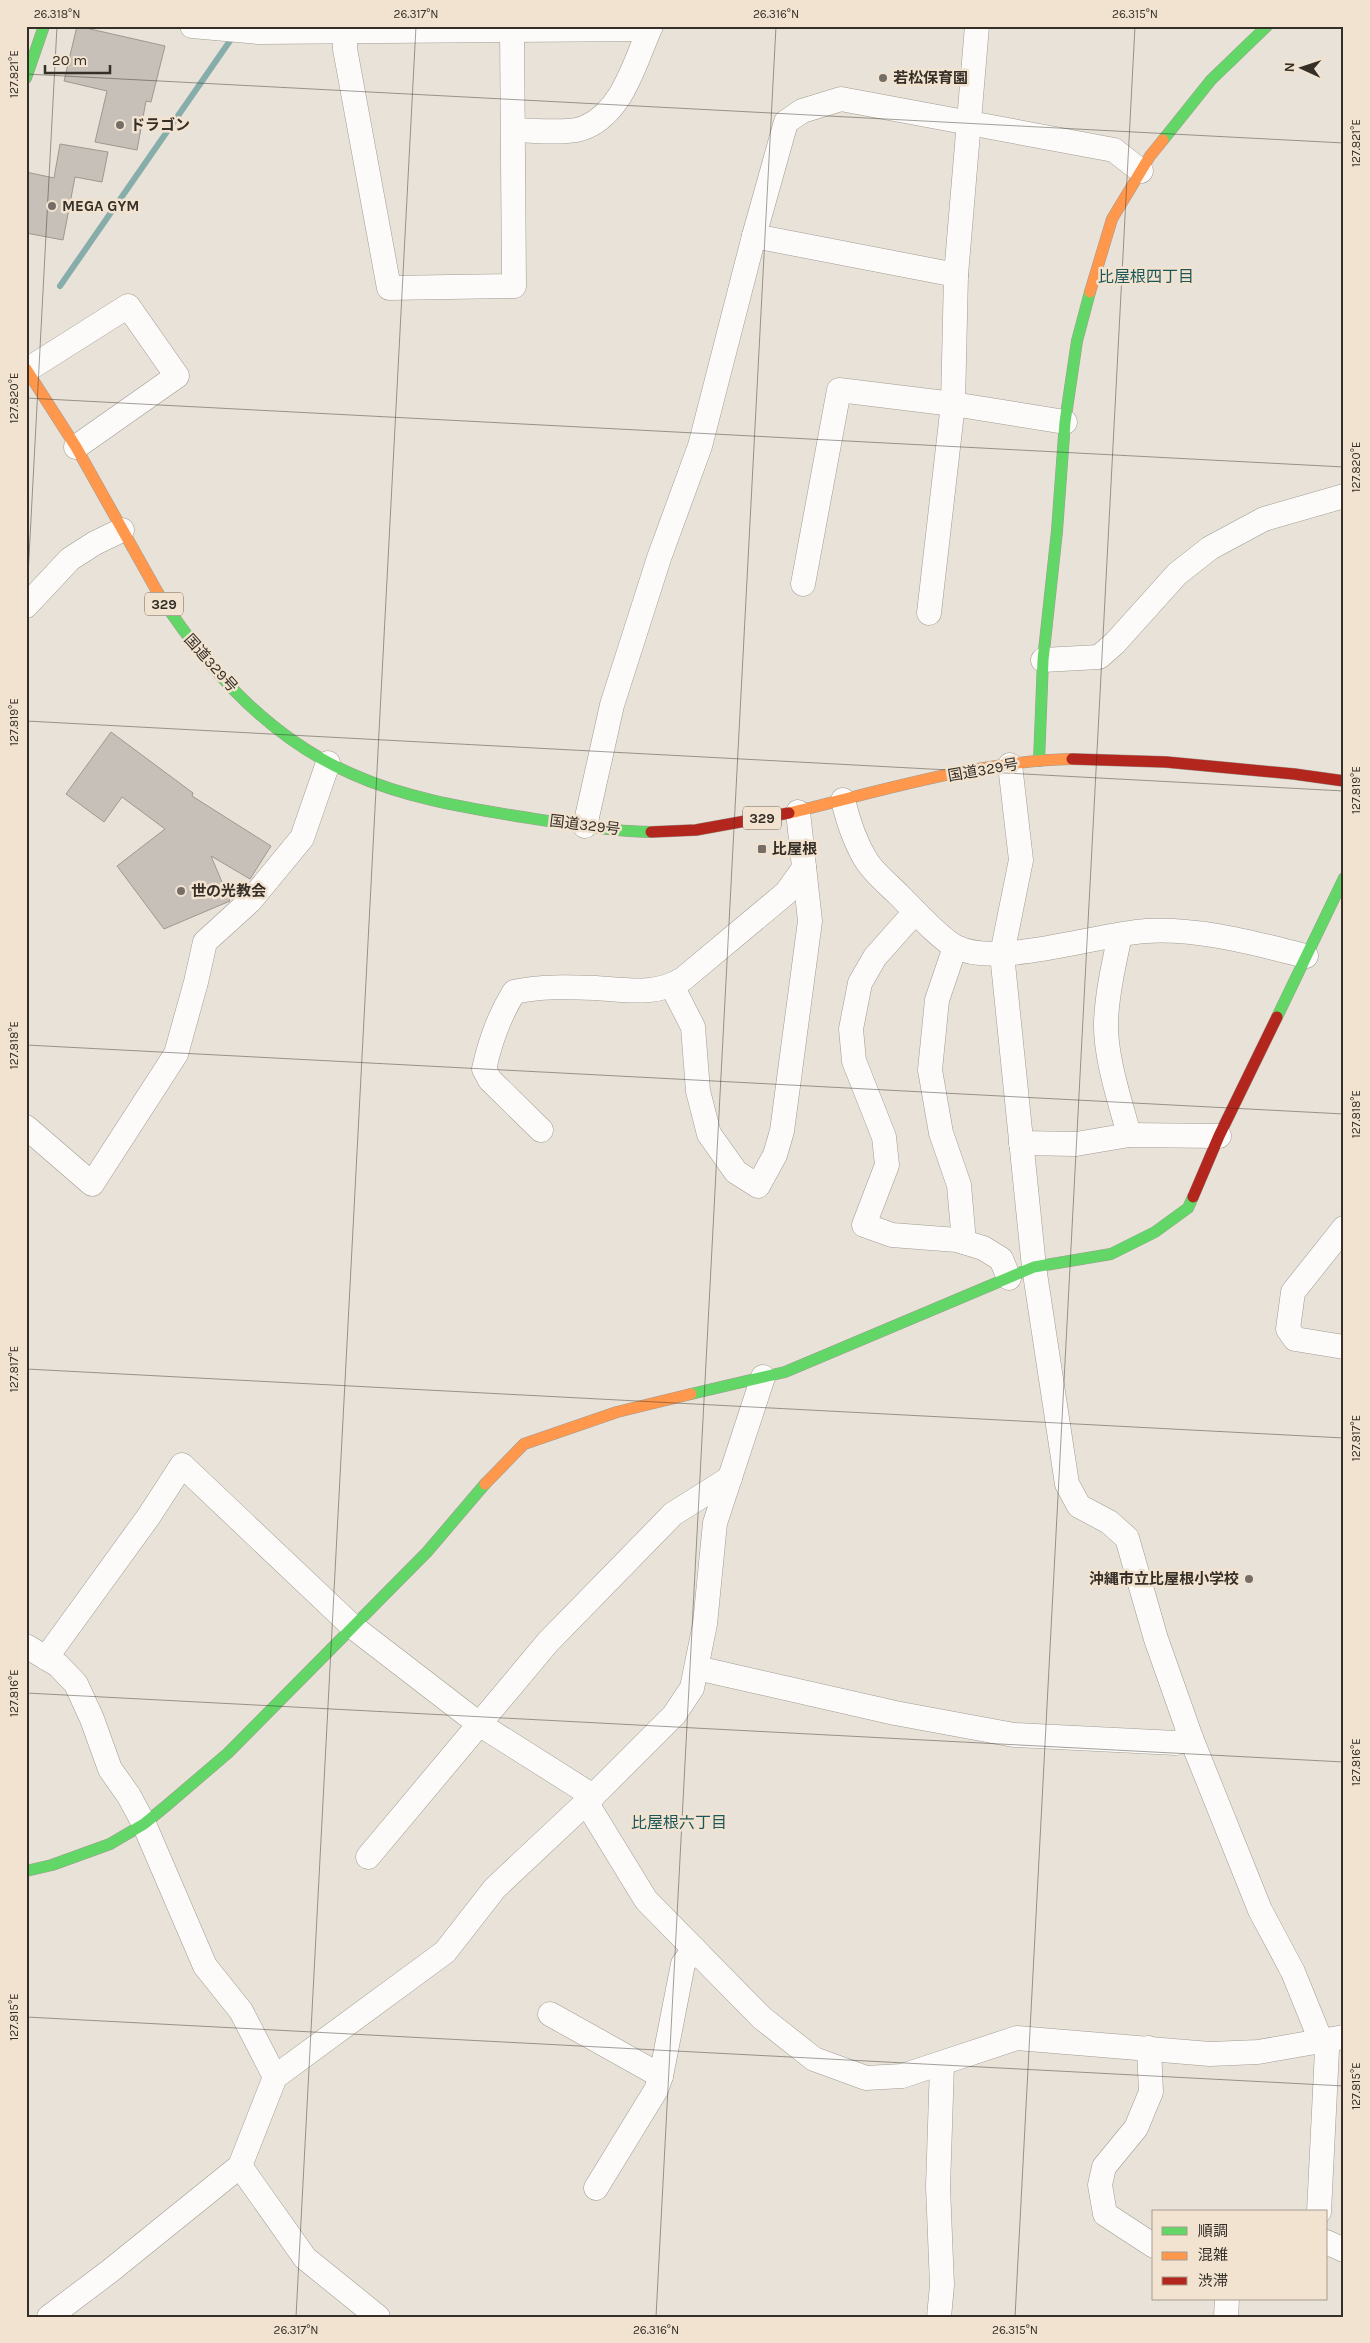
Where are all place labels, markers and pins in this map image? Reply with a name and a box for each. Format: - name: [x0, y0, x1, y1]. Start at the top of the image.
- place label: 若松保育園: [893, 69, 968, 87]
- marker: 若松保育園: [877, 72, 889, 84]
- place label: ドラゴン: [130, 116, 190, 134]
- marker: ドラゴン: [114, 119, 126, 131]
- place label: MEGA GYM: [62, 197, 139, 215]
- marker: MEGA GYM: [46, 200, 58, 212]
- place label: 比屋根: [772, 840, 817, 858]
- marker: 比屋根: [756, 843, 768, 855]
- place label: 世の光教会: [191, 882, 266, 900]
- marker: 世の光教会: [175, 885, 187, 897]
- place label: 沖縄市立比屋根小学校: [1089, 1570, 1239, 1588]
- marker: 沖縄市立比屋根小学校: [1243, 1573, 1255, 1585]

